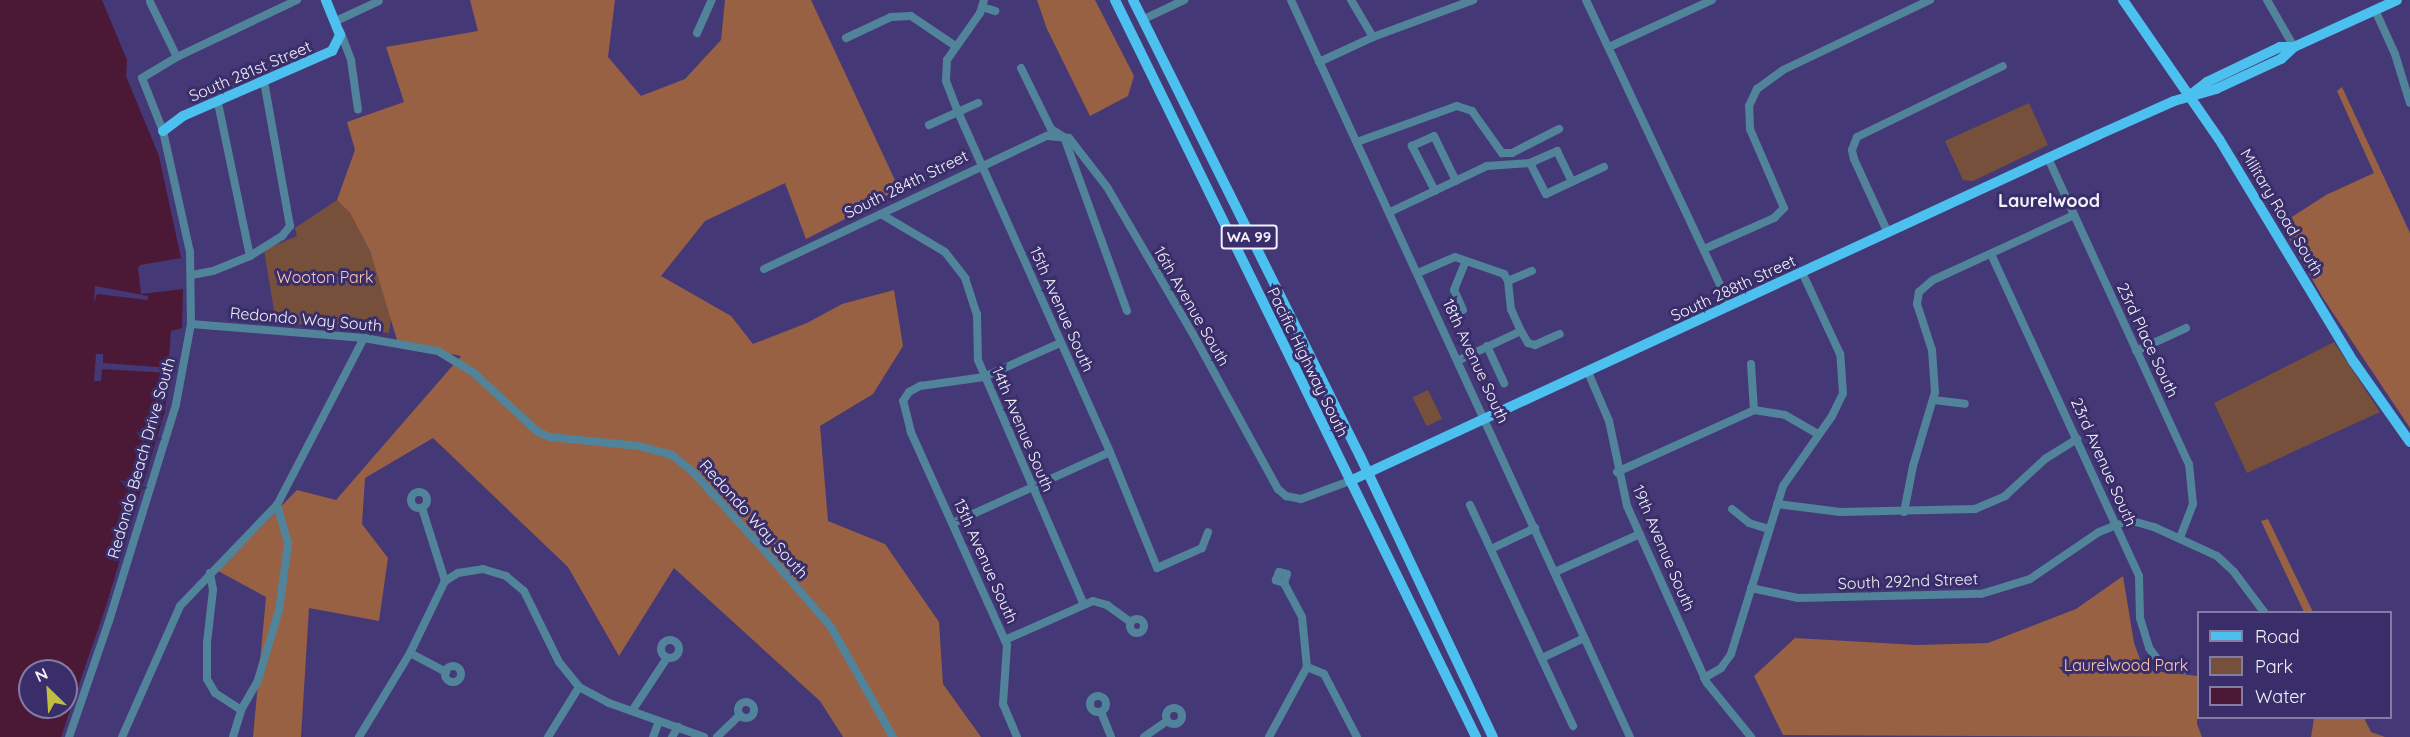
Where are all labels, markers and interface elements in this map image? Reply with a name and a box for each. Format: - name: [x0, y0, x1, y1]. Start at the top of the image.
- street label: South 281st Street: [186, 37, 314, 105]
- street label: Military Road South: [2236, 145, 2328, 279]
- street label: South 284th Street: [841, 146, 971, 222]
- district label: Laurelwood: [1998, 190, 2100, 212]
- road number: WA 99: [1220, 225, 1278, 249]
- street label: 15th Avenue South: [1026, 243, 1098, 375]
- street label: 16th Avenue South: [1150, 243, 1234, 369]
- street label: South 288th Street: [1668, 251, 1798, 325]
- park label: Wooton Park: [276, 267, 374, 287]
- street label: 23rd Place South: [2113, 280, 2183, 400]
- street label: Pacific Highway South: [1263, 284, 1353, 440]
- street label: 18th Avenue South: [1439, 296, 1513, 426]
- street label: Redondo Way South: [229, 303, 383, 335]
- street label: Redondo Beach Drive South: [103, 355, 179, 561]
- street label: 14th Avenue South: [988, 363, 1058, 495]
- street label: 23rd Avenue South: [2067, 395, 2141, 529]
- street label: Redondo Way South: [696, 456, 812, 582]
- street label: 19th Avenue South: [1629, 482, 1699, 614]
- street label: 13th Avenue South: [950, 496, 1022, 626]
- street label: South 292nd Street: [1838, 569, 1978, 593]
- legend: [2197, 611, 2392, 719]
- text: Road: [2255, 625, 2300, 648]
- park label: Laurelwood Park: [2064, 655, 2188, 675]
- text: Park: [2255, 655, 2293, 678]
- north arrow: [18, 659, 78, 719]
- text: N: [32, 663, 51, 686]
- text: Water: [2255, 685, 2306, 708]

